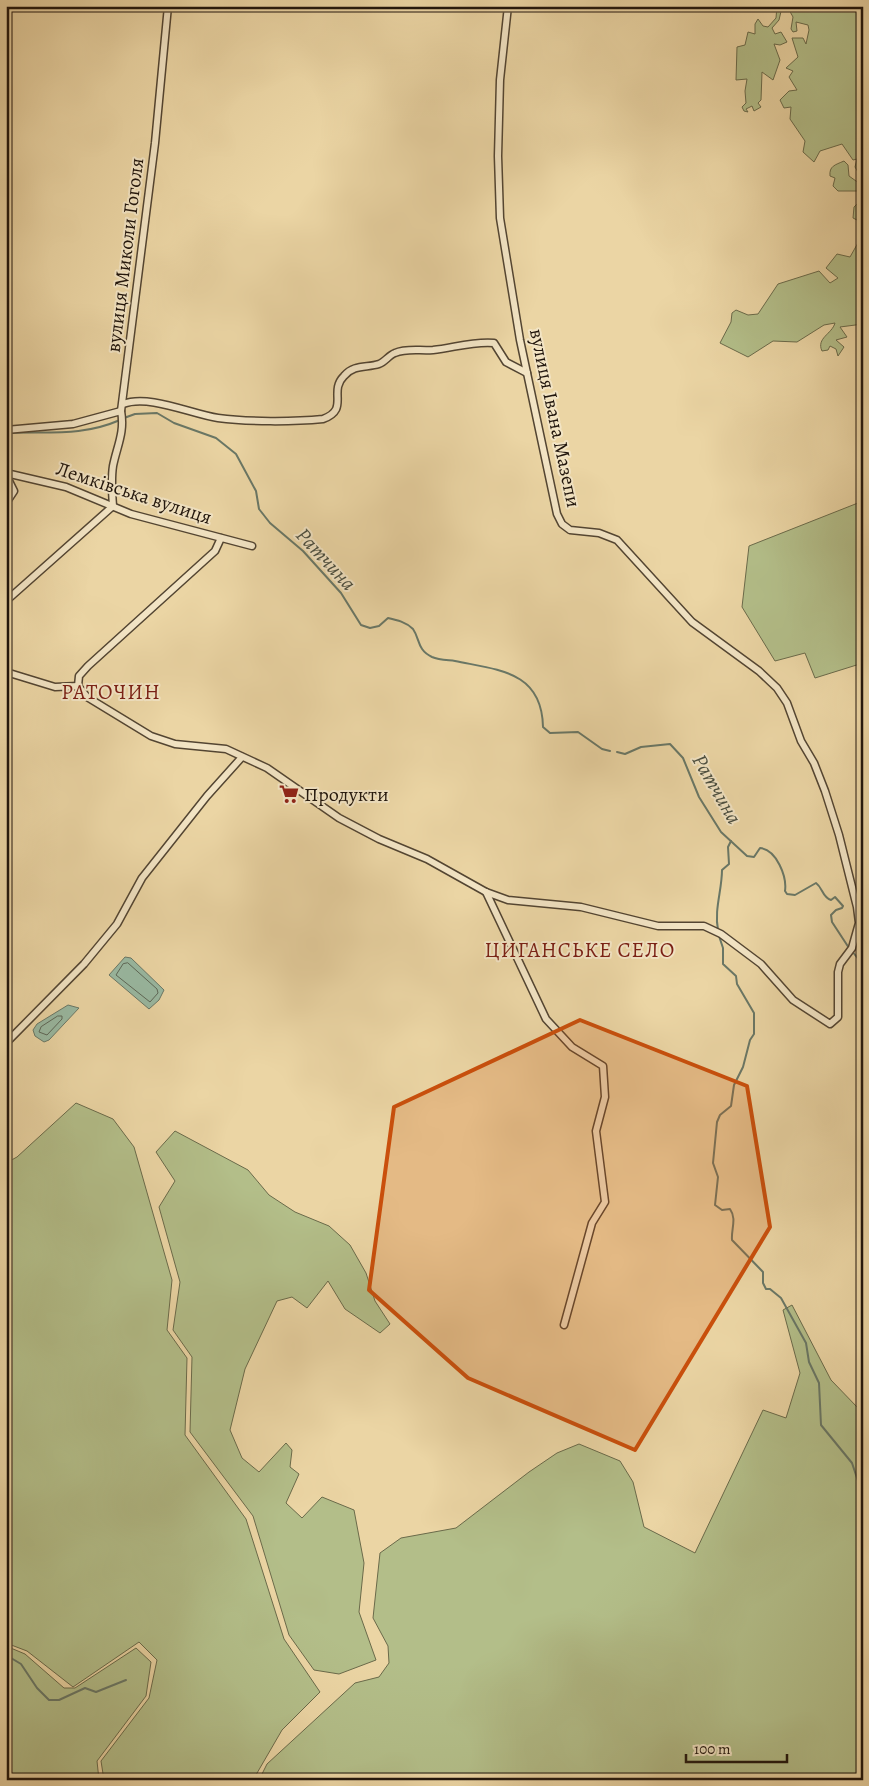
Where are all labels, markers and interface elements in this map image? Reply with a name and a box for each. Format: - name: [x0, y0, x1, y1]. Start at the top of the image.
- street label: вулиця Миколи Гоголя: [100, 156, 150, 354]
- street label: вулиця Івана Мазепи: [523, 326, 587, 510]
- street label: Лемківська вулиця: [53, 455, 215, 531]
- water label: Ратчина: [290, 521, 363, 597]
- district label: РАТОЧИН: [61, 678, 161, 706]
- water label: Ратчина: [686, 749, 748, 829]
- place label: Продукти: [304, 781, 389, 808]
- supermarket icon: Продукти: [278, 783, 300, 805]
- district label: ЦИГАНСЬКЕ СЕЛО: [485, 936, 675, 964]
- scale bar: [686, 1731, 788, 1763]
- text: 100 m: [694, 1739, 731, 1759]

